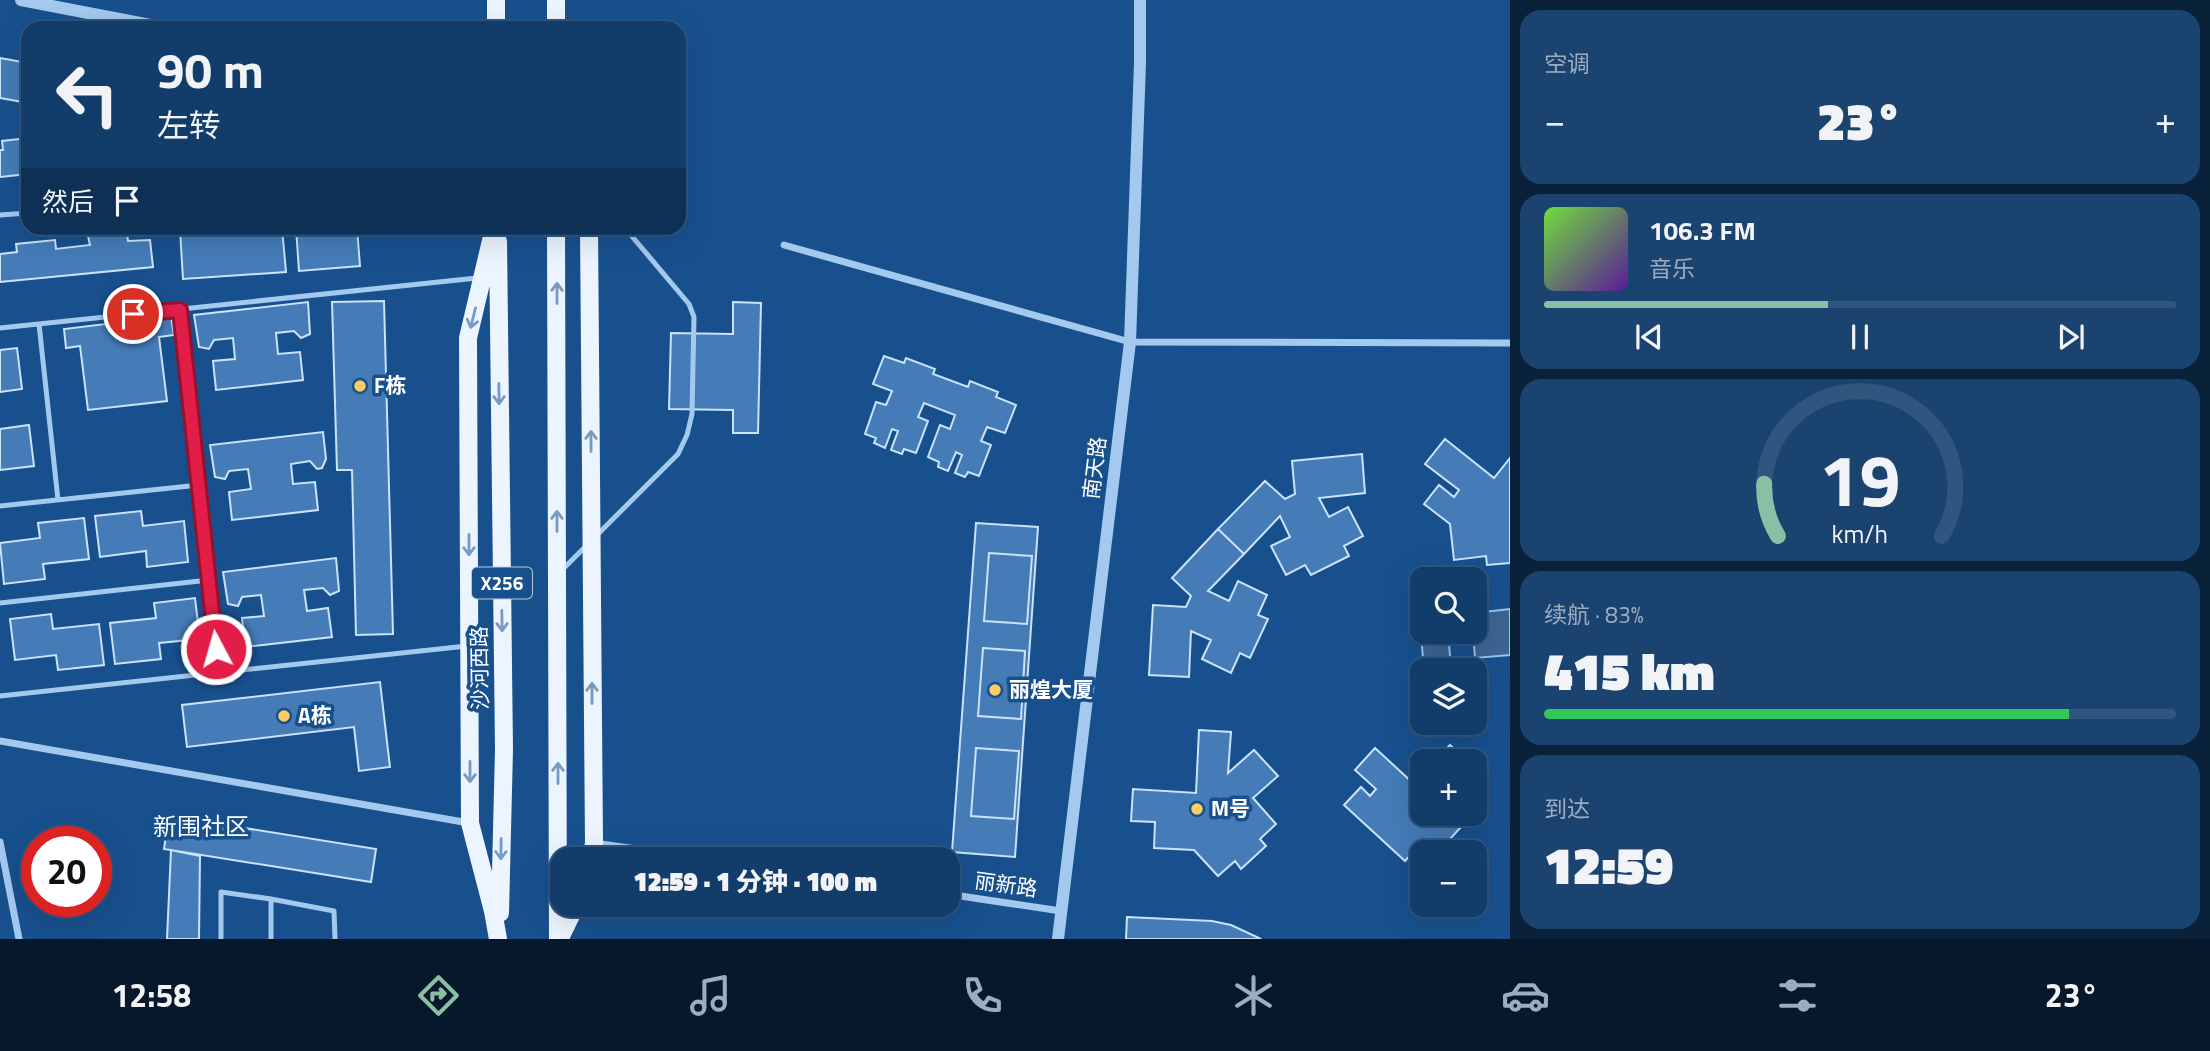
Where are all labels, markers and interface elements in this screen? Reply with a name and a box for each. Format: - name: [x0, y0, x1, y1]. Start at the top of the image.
- text: 90 m: [157, 32, 264, 107]
- text: 空调: [1544, 46, 1590, 81]
- icon: left: [42, 49, 133, 140]
- text: 23°: [1817, 81, 1903, 160]
- text: −: [1544, 91, 1565, 149]
- text: +: [2155, 91, 2176, 149]
- text: 左转: [157, 101, 221, 149]
- text: 然后: [42, 182, 94, 221]
- icon: arrive: [108, 182, 146, 220]
- text: 106.3 FM: [1649, 211, 1756, 250]
- text: 音乐: [1649, 251, 1695, 286]
- one-way arrow: [550, 282, 564, 305]
- pin: [103, 284, 163, 344]
- icon: arrive: [114, 295, 152, 333]
- one-way arrow: [466, 306, 479, 329]
- icon: previous: [1630, 318, 1668, 356]
- icon: pause: [1841, 318, 1879, 356]
- icon: next: [2052, 318, 2090, 356]
- place label: F栋: [374, 369, 406, 401]
- marker: F栋: [352, 378, 368, 394]
- one-way arrow: [493, 382, 506, 405]
- text: 19: [1819, 424, 1901, 534]
- one-way arrow: [584, 430, 598, 453]
- street label: 南天路: [1074, 435, 1114, 501]
- one-way arrow: [550, 510, 564, 533]
- text: km/h: [1832, 514, 1888, 552]
- one-way arrow: [462, 533, 476, 556]
- map controls: [1410, 567, 1487, 917]
- button: search: [1410, 567, 1487, 644]
- road number: X256: [472, 568, 532, 598]
- text: 续航 · 83%: [1544, 597, 1644, 632]
- one-way arrow: [495, 609, 509, 632]
- position arrow: [179, 612, 253, 686]
- street label: 沙河西路: [462, 626, 496, 710]
- text: 415 km: [1544, 631, 1715, 710]
- button: layers: [1410, 658, 1487, 735]
- place label: 丽煌大厦: [1009, 673, 1093, 705]
- one-way arrow: [586, 682, 599, 705]
- marker: 丽煌大厦: [987, 682, 1003, 698]
- place label: A栋: [298, 699, 332, 731]
- marker: A栋: [276, 708, 292, 724]
- button: +: [1410, 749, 1487, 826]
- one-way arrow: [463, 760, 477, 783]
- one-way arrow: [551, 762, 565, 785]
- text: 到达: [1544, 791, 1590, 826]
- place label: M号: [1211, 792, 1250, 824]
- marker: M号: [1189, 801, 1205, 817]
- district label: 新围社区: [153, 808, 249, 844]
- text: 12:59: [1544, 825, 1673, 904]
- speed limit sign: 20: [21, 826, 112, 917]
- one-way arrow: [495, 837, 508, 860]
- button: −: [1410, 840, 1487, 917]
- text: 12:59 · 1 分钟 · 100 m: [633, 862, 877, 901]
- street label: 丽新路: [973, 864, 1040, 904]
- text: 12:58: [111, 971, 191, 1019]
- icon: directions: [414, 971, 463, 1020]
- icon: music: [686, 971, 735, 1020]
- icon: phone: [958, 971, 1007, 1020]
- icon: climate: [1229, 971, 1278, 1020]
- icon: car: [1501, 971, 1550, 1020]
- icon: filters: [1773, 971, 1822, 1020]
- text: 23°: [2045, 971, 2099, 1019]

